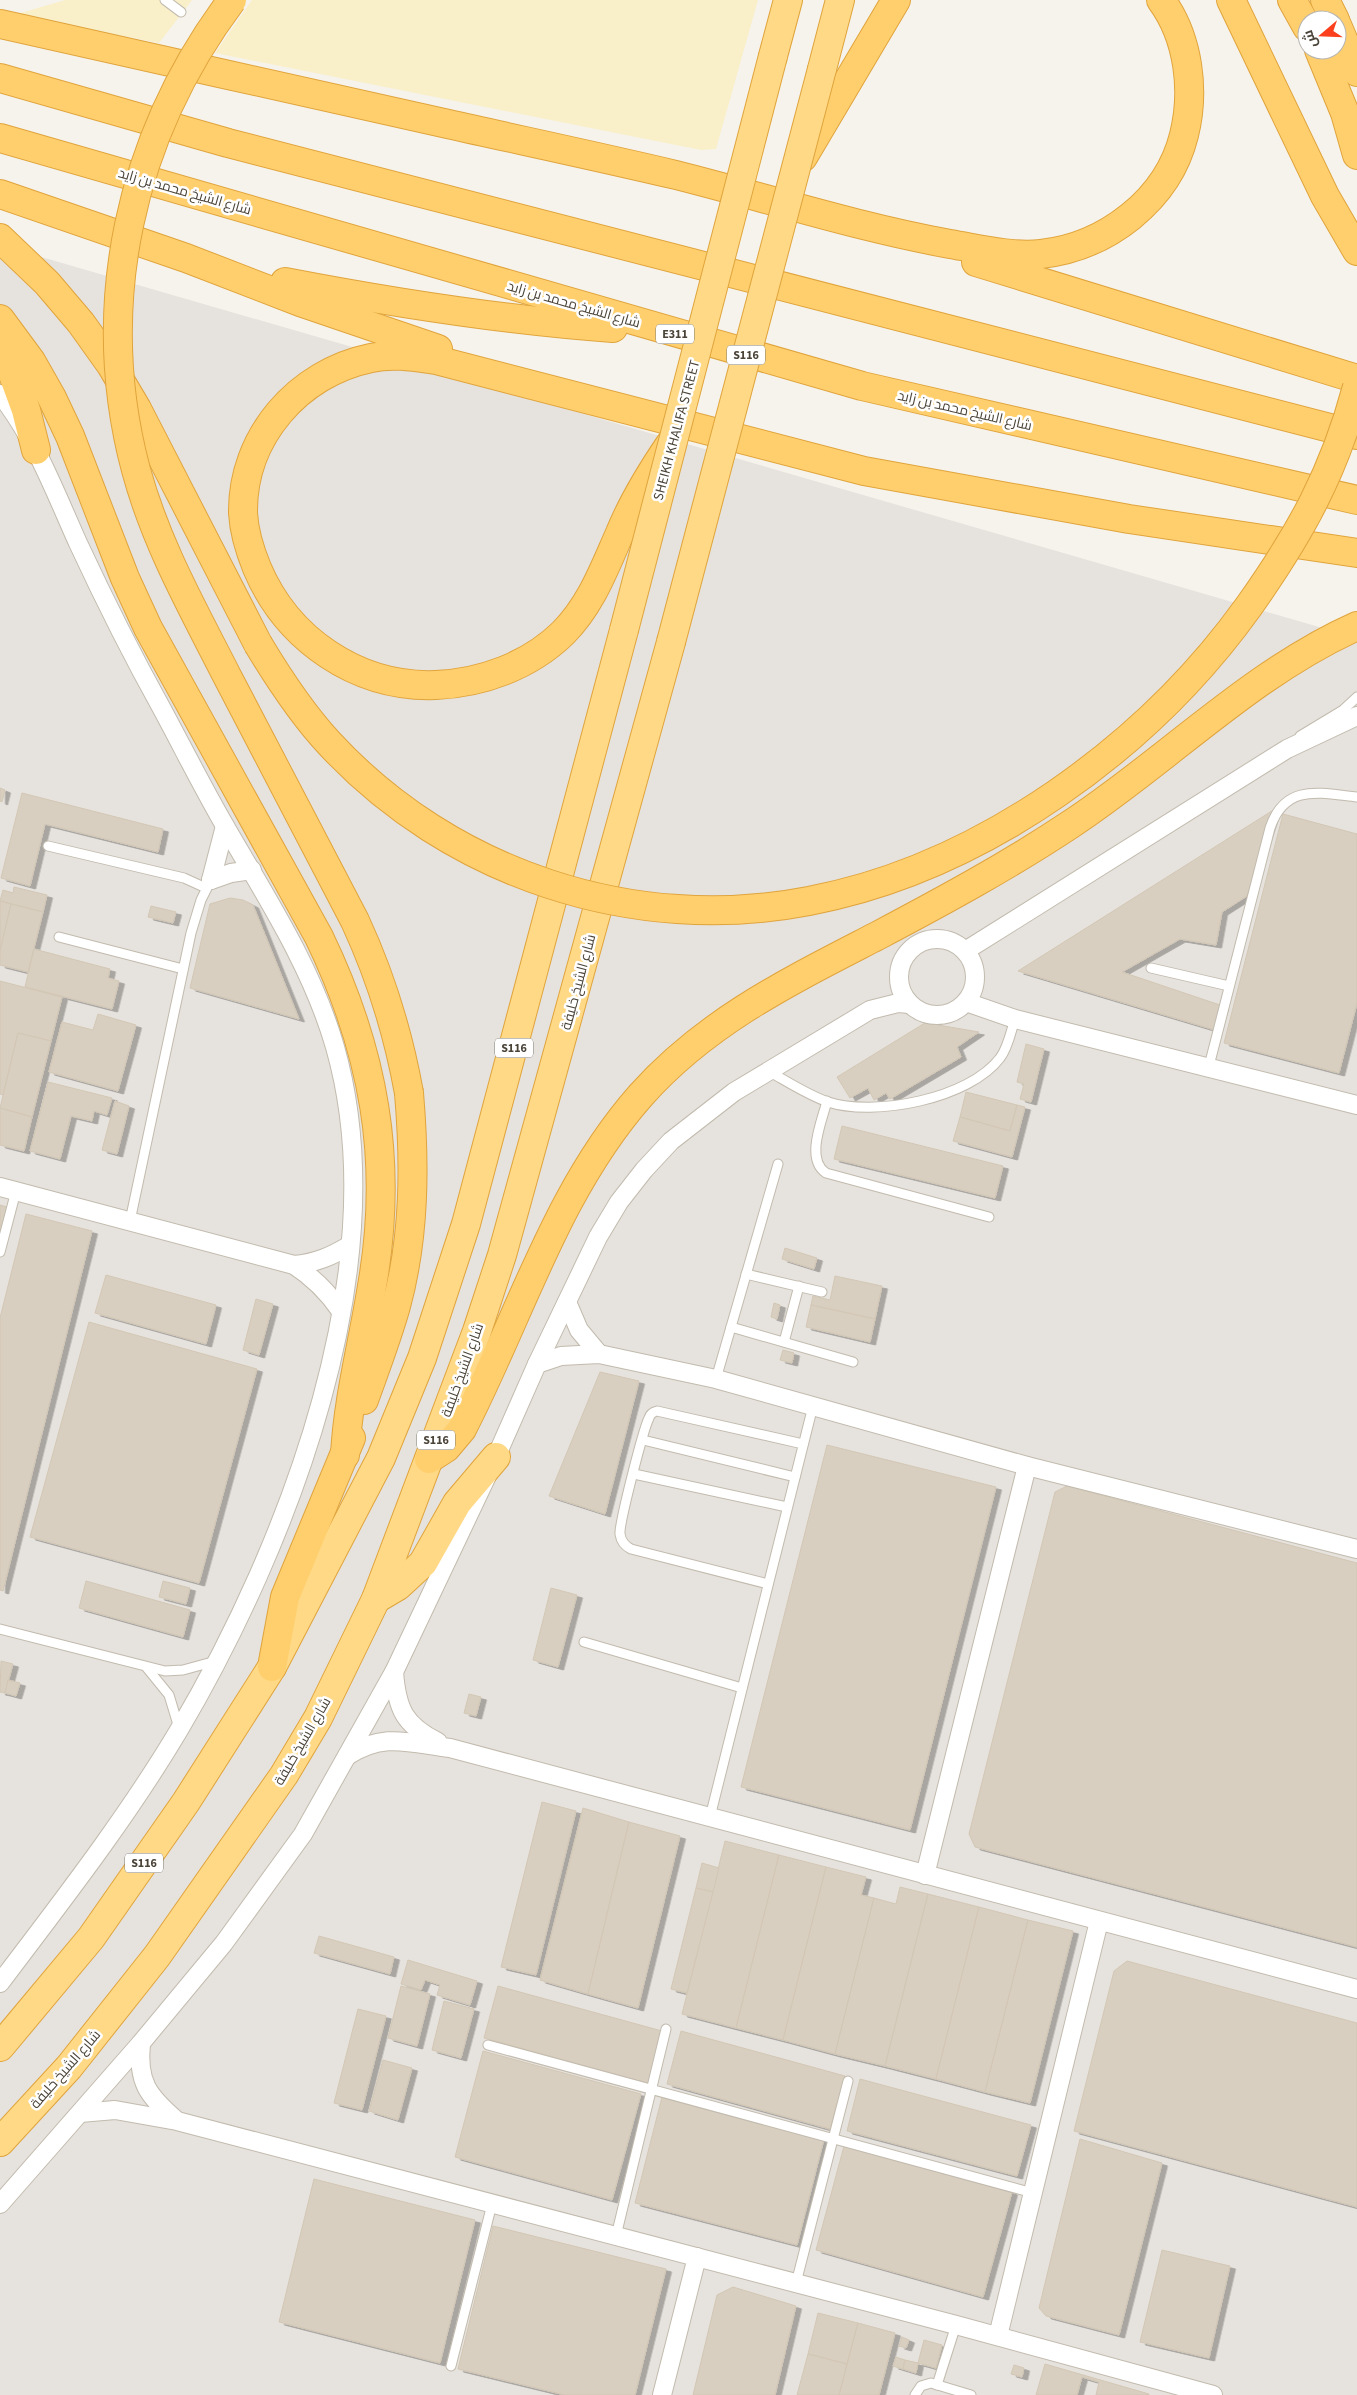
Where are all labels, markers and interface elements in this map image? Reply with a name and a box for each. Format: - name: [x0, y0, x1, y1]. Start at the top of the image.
- north arrow: [1297, 10, 1347, 60]
- text: ش: [1298, 27, 1323, 51]
- street label: شارع الشيخ محمد بن زايد: [116, 163, 254, 221]
- street label: شارع الشيخ محمد بن زايد: [505, 276, 643, 334]
- road number: E311: [656, 324, 694, 344]
- road number: S116: [727, 346, 765, 364]
- street label: SHEIKH KHALIFA STREET: [649, 357, 705, 503]
- street label: شارع الشيخ محمد بن زايد: [896, 386, 1034, 436]
- street label: شارع الشيخ خليفة: [557, 932, 601, 1032]
- road number: S116: [495, 1038, 533, 1058]
- street label: شارع الشيخ خليفة: [437, 1321, 489, 1420]
- road number: S116: [417, 1430, 455, 1450]
- street label: شارع الشيخ خليفة: [270, 1694, 336, 1789]
- road number: S116: [125, 1854, 163, 1872]
- street label: شارع الشيخ خليفة: [26, 2026, 106, 2113]

